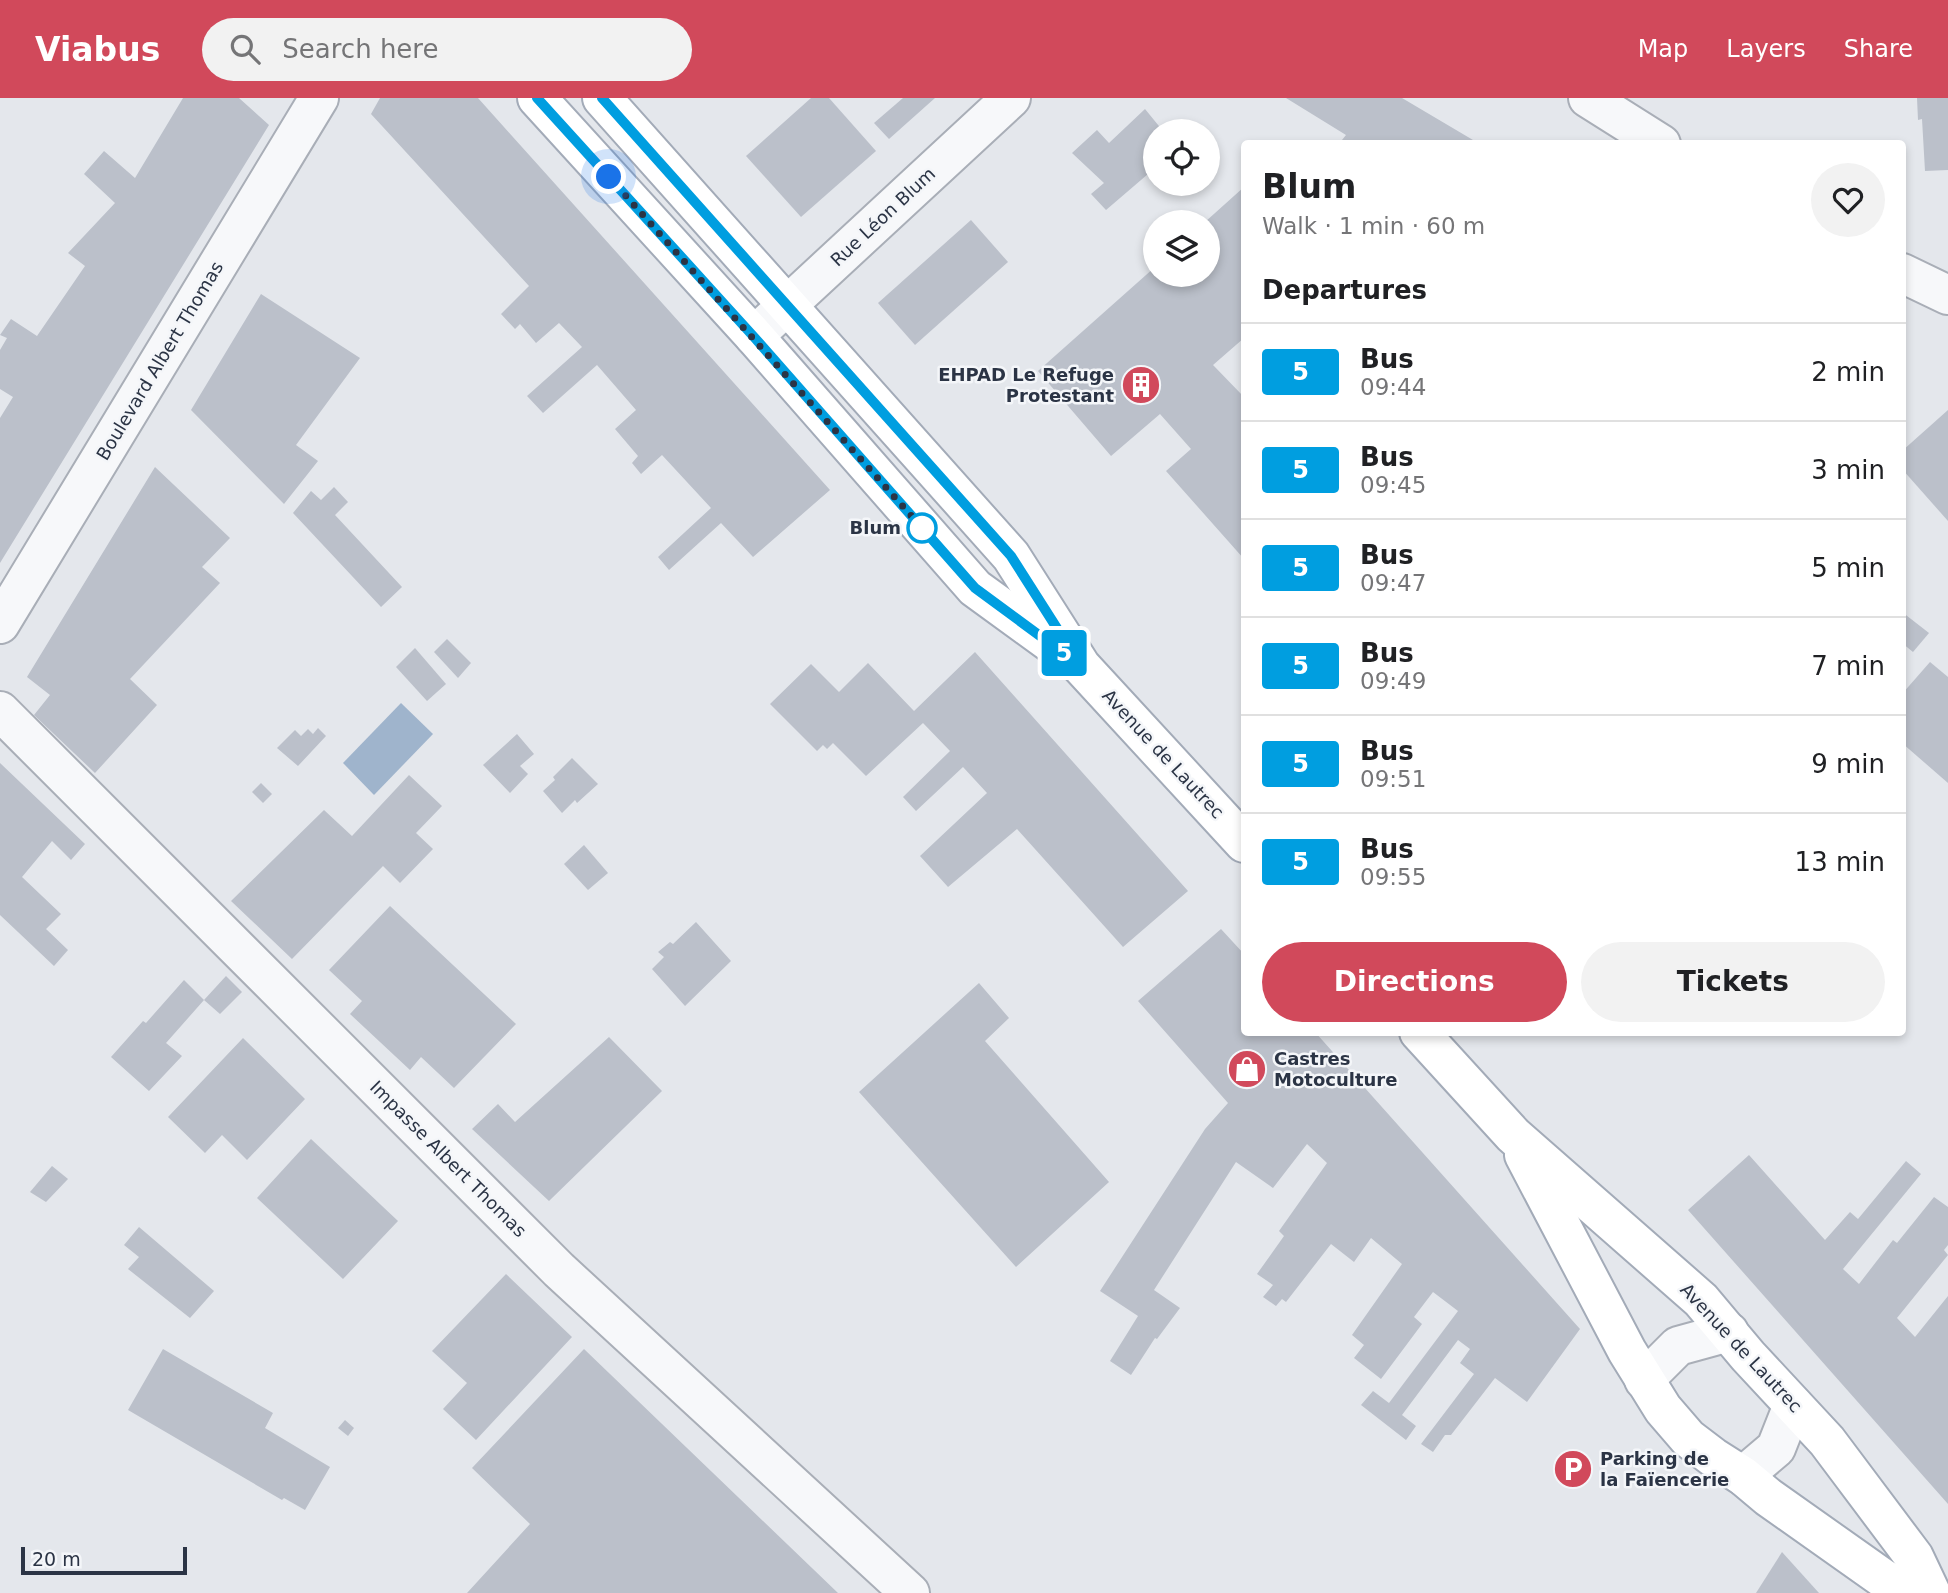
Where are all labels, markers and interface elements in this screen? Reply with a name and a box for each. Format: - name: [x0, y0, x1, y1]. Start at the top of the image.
- search box: [202, 18, 692, 81]
- text: Viabus: [35, 30, 160, 69]
- icon: search: [226, 30, 264, 68]
- text: Search here: [282, 34, 438, 64]
- text: Map: [1638, 35, 1688, 63]
- text: Layers: [1726, 35, 1806, 63]
- text: Share: [1844, 35, 1913, 63]
- map controls: [1143, 119, 1220, 287]
- button: locate: [1143, 119, 1220, 196]
- your location: [591, 159, 626, 194]
- street label: Rue Léon Blum: [826, 163, 939, 270]
- button: heart: [1811, 163, 1885, 237]
- text: Blum: [1262, 167, 1356, 206]
- button: layers: [1143, 210, 1220, 287]
- text: Walk · 1 min · 60 m: [1262, 213, 1485, 239]
- street label: Boulevard Albert Thomas: [92, 258, 227, 464]
- text: Departures: [1262, 275, 1427, 305]
- text: Bus: [1360, 344, 1414, 374]
- text: 2 min: [1811, 357, 1885, 387]
- text: 5: [1292, 358, 1309, 386]
- place label: EHPAD Le Refuge Protestant: [938, 364, 1114, 406]
- building icon: EHPAD Le Refuge Protestant: [1120, 364, 1162, 406]
- text: 09:44: [1360, 374, 1426, 400]
- text: Bus: [1360, 442, 1414, 472]
- text: 3 min: [1811, 455, 1885, 485]
- text: 5: [1292, 456, 1309, 484]
- text: 09:45: [1360, 472, 1426, 498]
- marker: Blum: [907, 513, 937, 543]
- place label: Blum: [850, 517, 901, 538]
- text: Bus: [1360, 540, 1414, 570]
- text: 5 min: [1811, 553, 1885, 583]
- text: 5: [1292, 554, 1309, 582]
- text: 09:47: [1360, 570, 1426, 596]
- line badge: 5: [1041, 630, 1087, 676]
- text: Bus: [1360, 638, 1414, 668]
- text: 5: [1056, 639, 1072, 667]
- text: 7 min: [1811, 651, 1885, 681]
- text: 5: [1292, 652, 1309, 680]
- text: 09:49: [1360, 668, 1426, 694]
- street label: Avenue de Lautrec: [1098, 685, 1228, 822]
- text: Bus: [1360, 736, 1414, 766]
- text: 9 min: [1811, 749, 1885, 779]
- text: 5: [1292, 750, 1309, 778]
- text: 09:51: [1360, 766, 1426, 792]
- text: Bus: [1360, 834, 1414, 864]
- text: 13 min: [1795, 847, 1885, 877]
- text: 5: [1292, 848, 1309, 876]
- text: 09:55: [1360, 864, 1426, 890]
- button: Directions: [1262, 942, 1567, 1022]
- button: Tickets: [1581, 942, 1885, 1022]
- shop icon: Castres Motoculture: [1226, 1048, 1268, 1090]
- place label: Castres Motoculture: [1274, 1048, 1397, 1090]
- street label: Impasse Albert Thomas: [366, 1076, 531, 1241]
- street label: Avenue de Lautrec: [1676, 1279, 1806, 1416]
- parking icon: Parking de la Faïencerie: [1552, 1448, 1594, 1490]
- place label: Parking de la Faïencerie: [1600, 1448, 1729, 1490]
- scale bar: [21, 1544, 187, 1576]
- text: 20 m: [32, 1548, 81, 1570]

